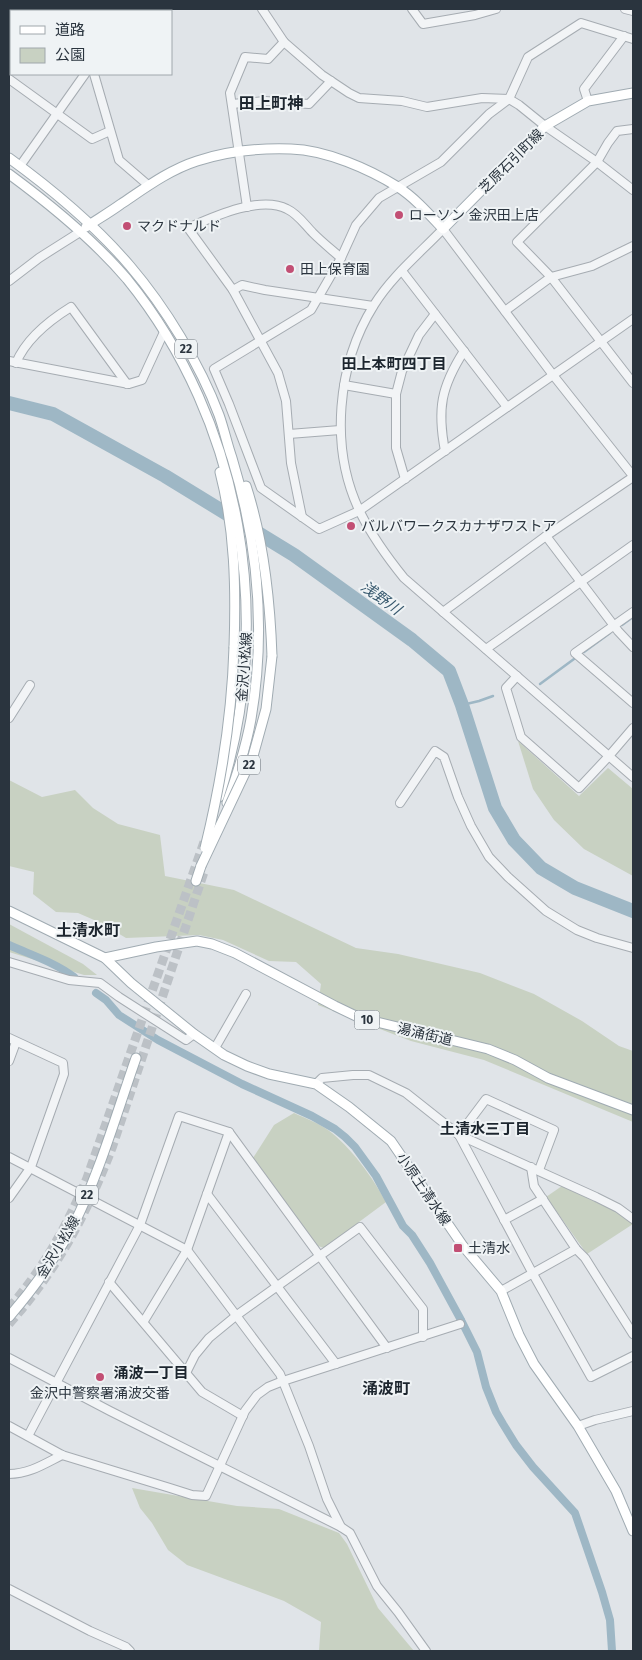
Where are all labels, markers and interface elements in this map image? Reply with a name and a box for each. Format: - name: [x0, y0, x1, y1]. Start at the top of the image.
- legend: [10, 10, 172, 75]
- text: 道路: [55, 21, 85, 39]
- text: 公園: [55, 46, 85, 64]
- district label: 田上町神: [239, 94, 303, 113]
- street label: 芝原石引町線: [476, 126, 547, 197]
- place label: ローソン 金沢田上店: [409, 207, 539, 224]
- marker: ローソン 金沢田上店: [393, 209, 405, 221]
- place label: マクドナルド: [137, 218, 221, 235]
- marker: マクドナルド: [121, 220, 133, 232]
- place label: 田上保育園: [300, 261, 370, 278]
- marker: 田上保育園: [284, 263, 296, 275]
- road number: 22: [175, 339, 197, 358]
- district label: 田上本町四丁目: [341, 355, 447, 373]
- place label: バルバワークスカナザワストア: [361, 518, 557, 535]
- marker: バルバワークスカナザワストア: [345, 520, 357, 532]
- water label: 浅野川: [358, 577, 406, 620]
- street label: 金沢小松線: [234, 632, 255, 703]
- road number: 22: [238, 756, 260, 774]
- district label: 土清水町: [56, 921, 120, 940]
- road number: 10: [354, 1010, 380, 1030]
- street label: 湯涌街道: [396, 1020, 454, 1049]
- district label: 土清水三丁目: [440, 1120, 530, 1138]
- street label: 小原土清水線: [393, 1150, 454, 1229]
- road number: 22: [76, 1186, 98, 1204]
- street label: 金沢小松線: [33, 1213, 84, 1282]
- place label: 土清水: [468, 1240, 510, 1257]
- marker: 土清水: [452, 1242, 464, 1254]
- district label: 涌波一丁目: [113, 1364, 189, 1382]
- marker: 金沢中警察署涌波交番: [94, 1371, 106, 1383]
- district label: 涌波町: [362, 1379, 410, 1398]
- place label: 金沢中警察署涌波交番: [30, 1385, 170, 1402]

